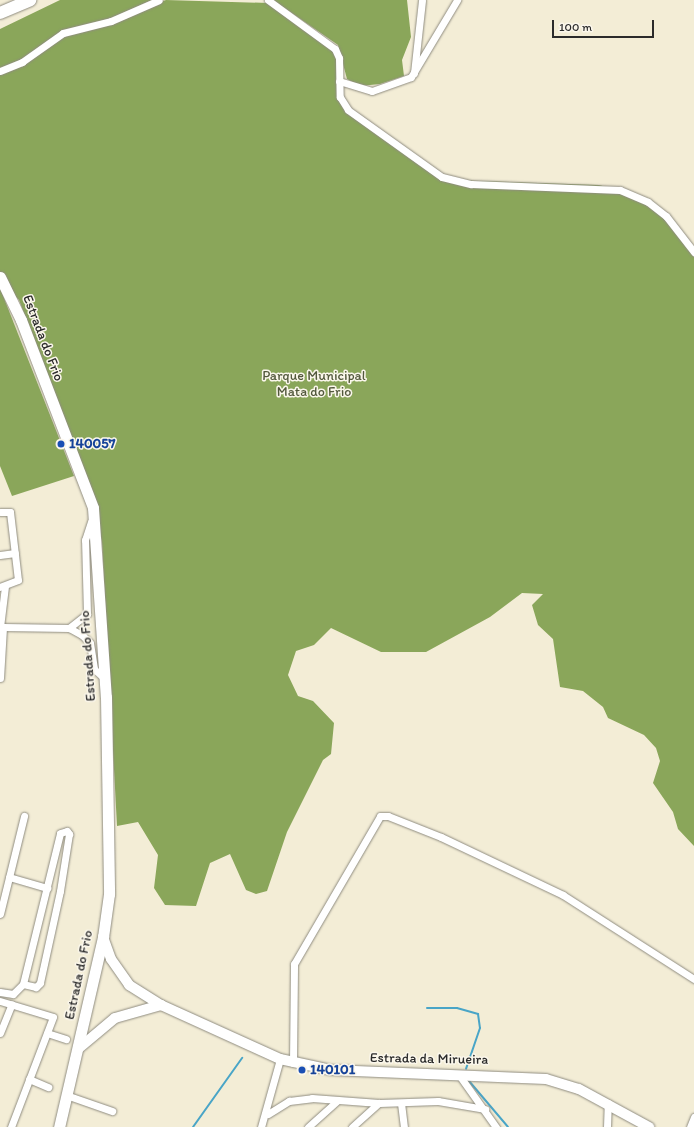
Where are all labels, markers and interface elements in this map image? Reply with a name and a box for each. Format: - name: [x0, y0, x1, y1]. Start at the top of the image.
- scale bar: [554, 12, 656, 38]
- text: 100 m: [559, 20, 592, 34]
- street label: Estrada do Frio: [19, 292, 67, 384]
- park label: Parque Municipal Mata do Frio: [262, 368, 366, 400]
- place label: 140057: [69, 436, 115, 452]
- marker: 140057: [56, 439, 66, 449]
- street label: Estrada do Frio: [76, 610, 100, 702]
- street label: Estrada do Frio: [61, 929, 97, 1021]
- street label: Estrada da Mirueira: [370, 1050, 488, 1068]
- place label: 140101: [310, 1062, 355, 1078]
- marker: 140101: [297, 1065, 307, 1075]

